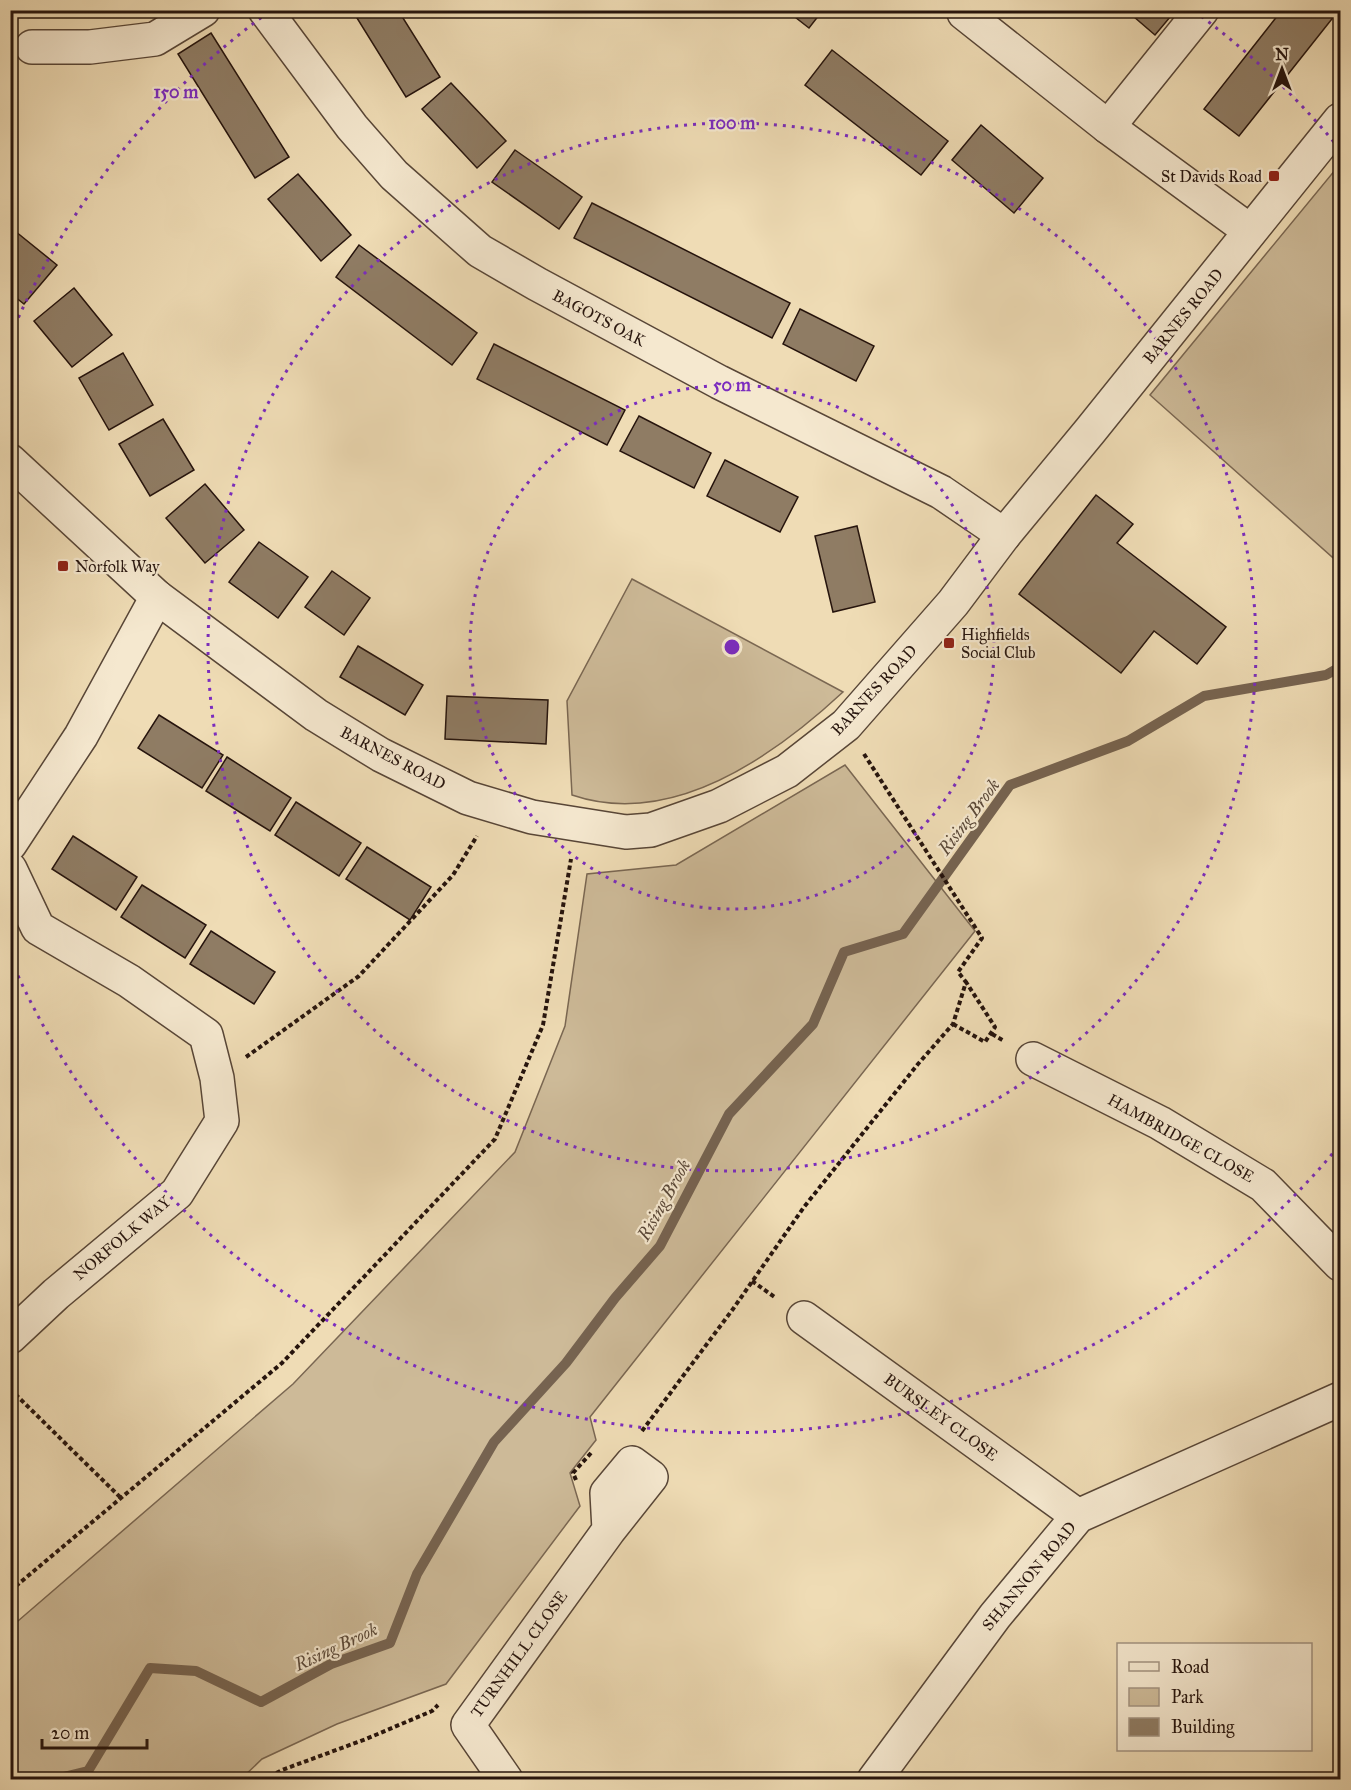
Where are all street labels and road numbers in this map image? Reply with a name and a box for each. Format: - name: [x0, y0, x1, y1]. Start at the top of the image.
- street label: BARNES ROAD: [1139, 265, 1227, 367]
- street label: BAGOTS OAK: [549, 286, 649, 351]
- street label: BARNES ROAD: [827, 641, 921, 739]
- street label: BARNES ROAD: [337, 722, 449, 794]
- street label: HAMBRIDGE CLOSE: [1104, 1090, 1258, 1186]
- street label: NORFOLK WAY: [70, 1191, 175, 1284]
- street label: BURSLEY CLOSE: [880, 1369, 1002, 1465]
- street label: SHANNON ROAD: [978, 1518, 1080, 1634]
- street label: TURNHILL CLOSE: [467, 1587, 571, 1721]

